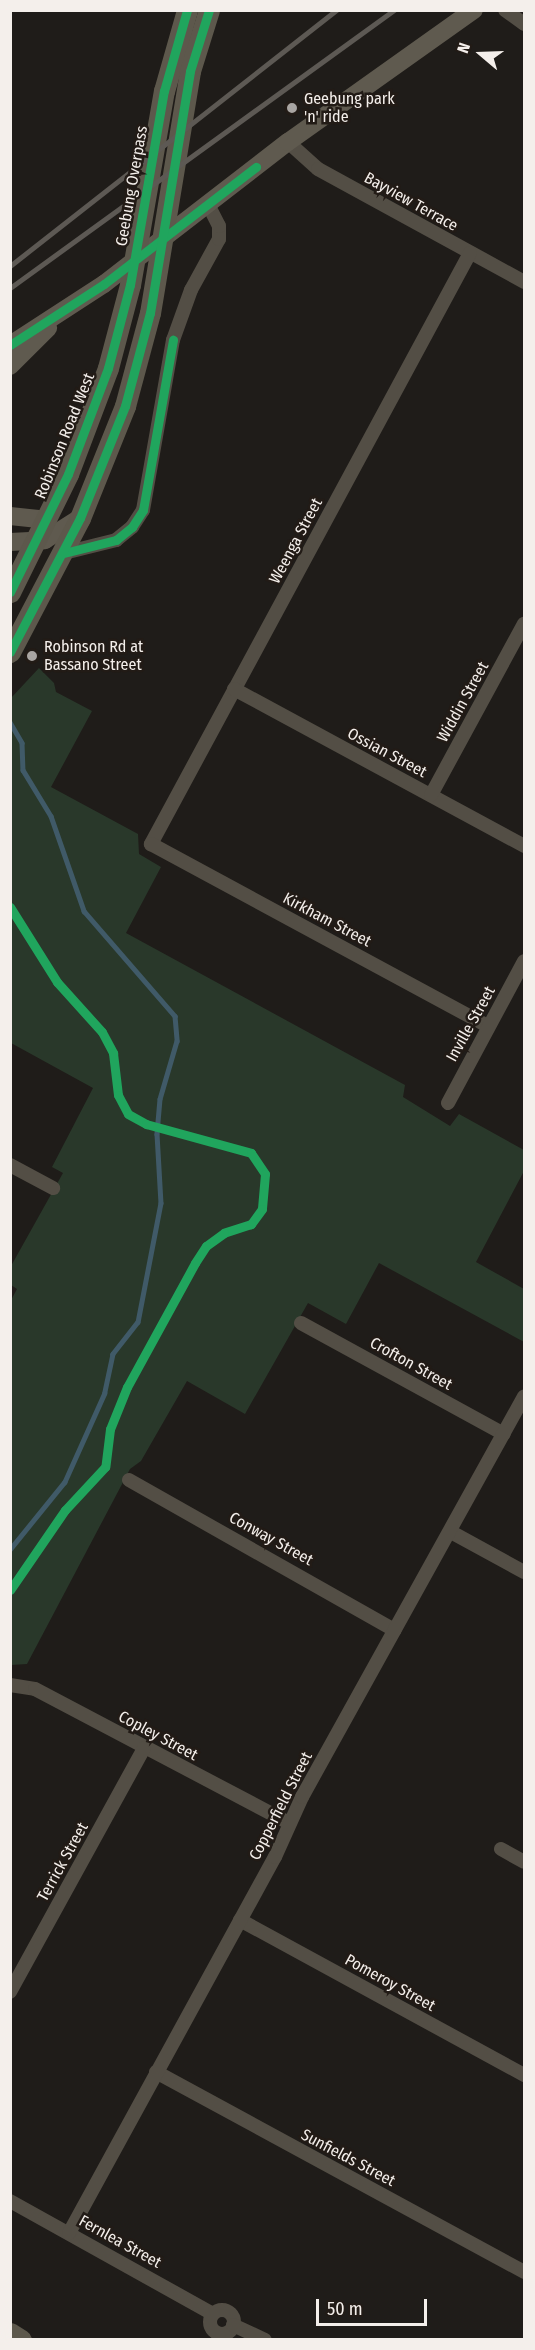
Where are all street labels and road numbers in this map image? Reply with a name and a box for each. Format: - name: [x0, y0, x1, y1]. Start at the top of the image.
- street label: Geebung Overpass: [112, 124, 152, 248]
- street label: Bayview Terrace: [361, 168, 461, 236]
- street label: Robinson Road West: [31, 370, 99, 502]
- street label: Weenga Street: [265, 495, 327, 587]
- street label: Widdin Street: [433, 659, 493, 745]
- street label: Ossian Street: [344, 724, 430, 782]
- street label: Kirkham Street: [280, 889, 374, 951]
- street label: Inville Street: [442, 983, 500, 1065]
- street label: Crofton Street: [366, 1333, 456, 1395]
- street label: Conway Street: [226, 1508, 316, 1570]
- street label: Copley Street: [115, 1707, 201, 1765]
- street label: Copperfield Street: [245, 1749, 317, 1863]
- street label: Terrick Street: [34, 1819, 92, 1905]
- street label: Pomeroy Street: [342, 1950, 438, 2016]
- street label: Sunfields Street: [298, 2125, 398, 2191]
- street label: Fernlea Street: [75, 2211, 165, 2273]

